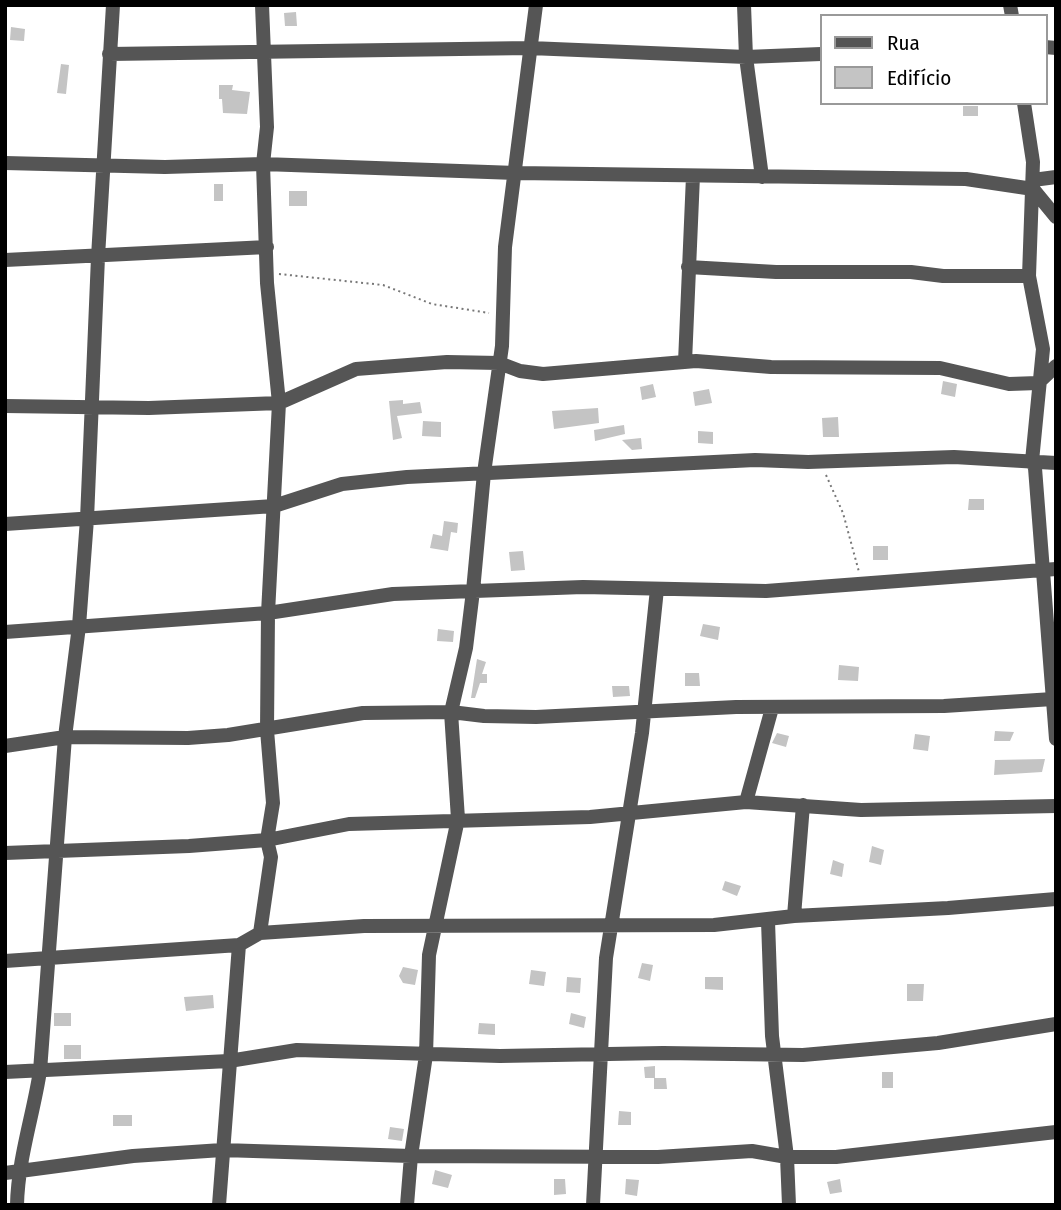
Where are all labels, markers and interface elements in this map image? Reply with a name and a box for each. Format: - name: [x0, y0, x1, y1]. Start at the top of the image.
- legend: [820, 14, 1047, 105]
- text: Rua: [887, 30, 920, 56]
- text: Edifício: [887, 65, 951, 91]

